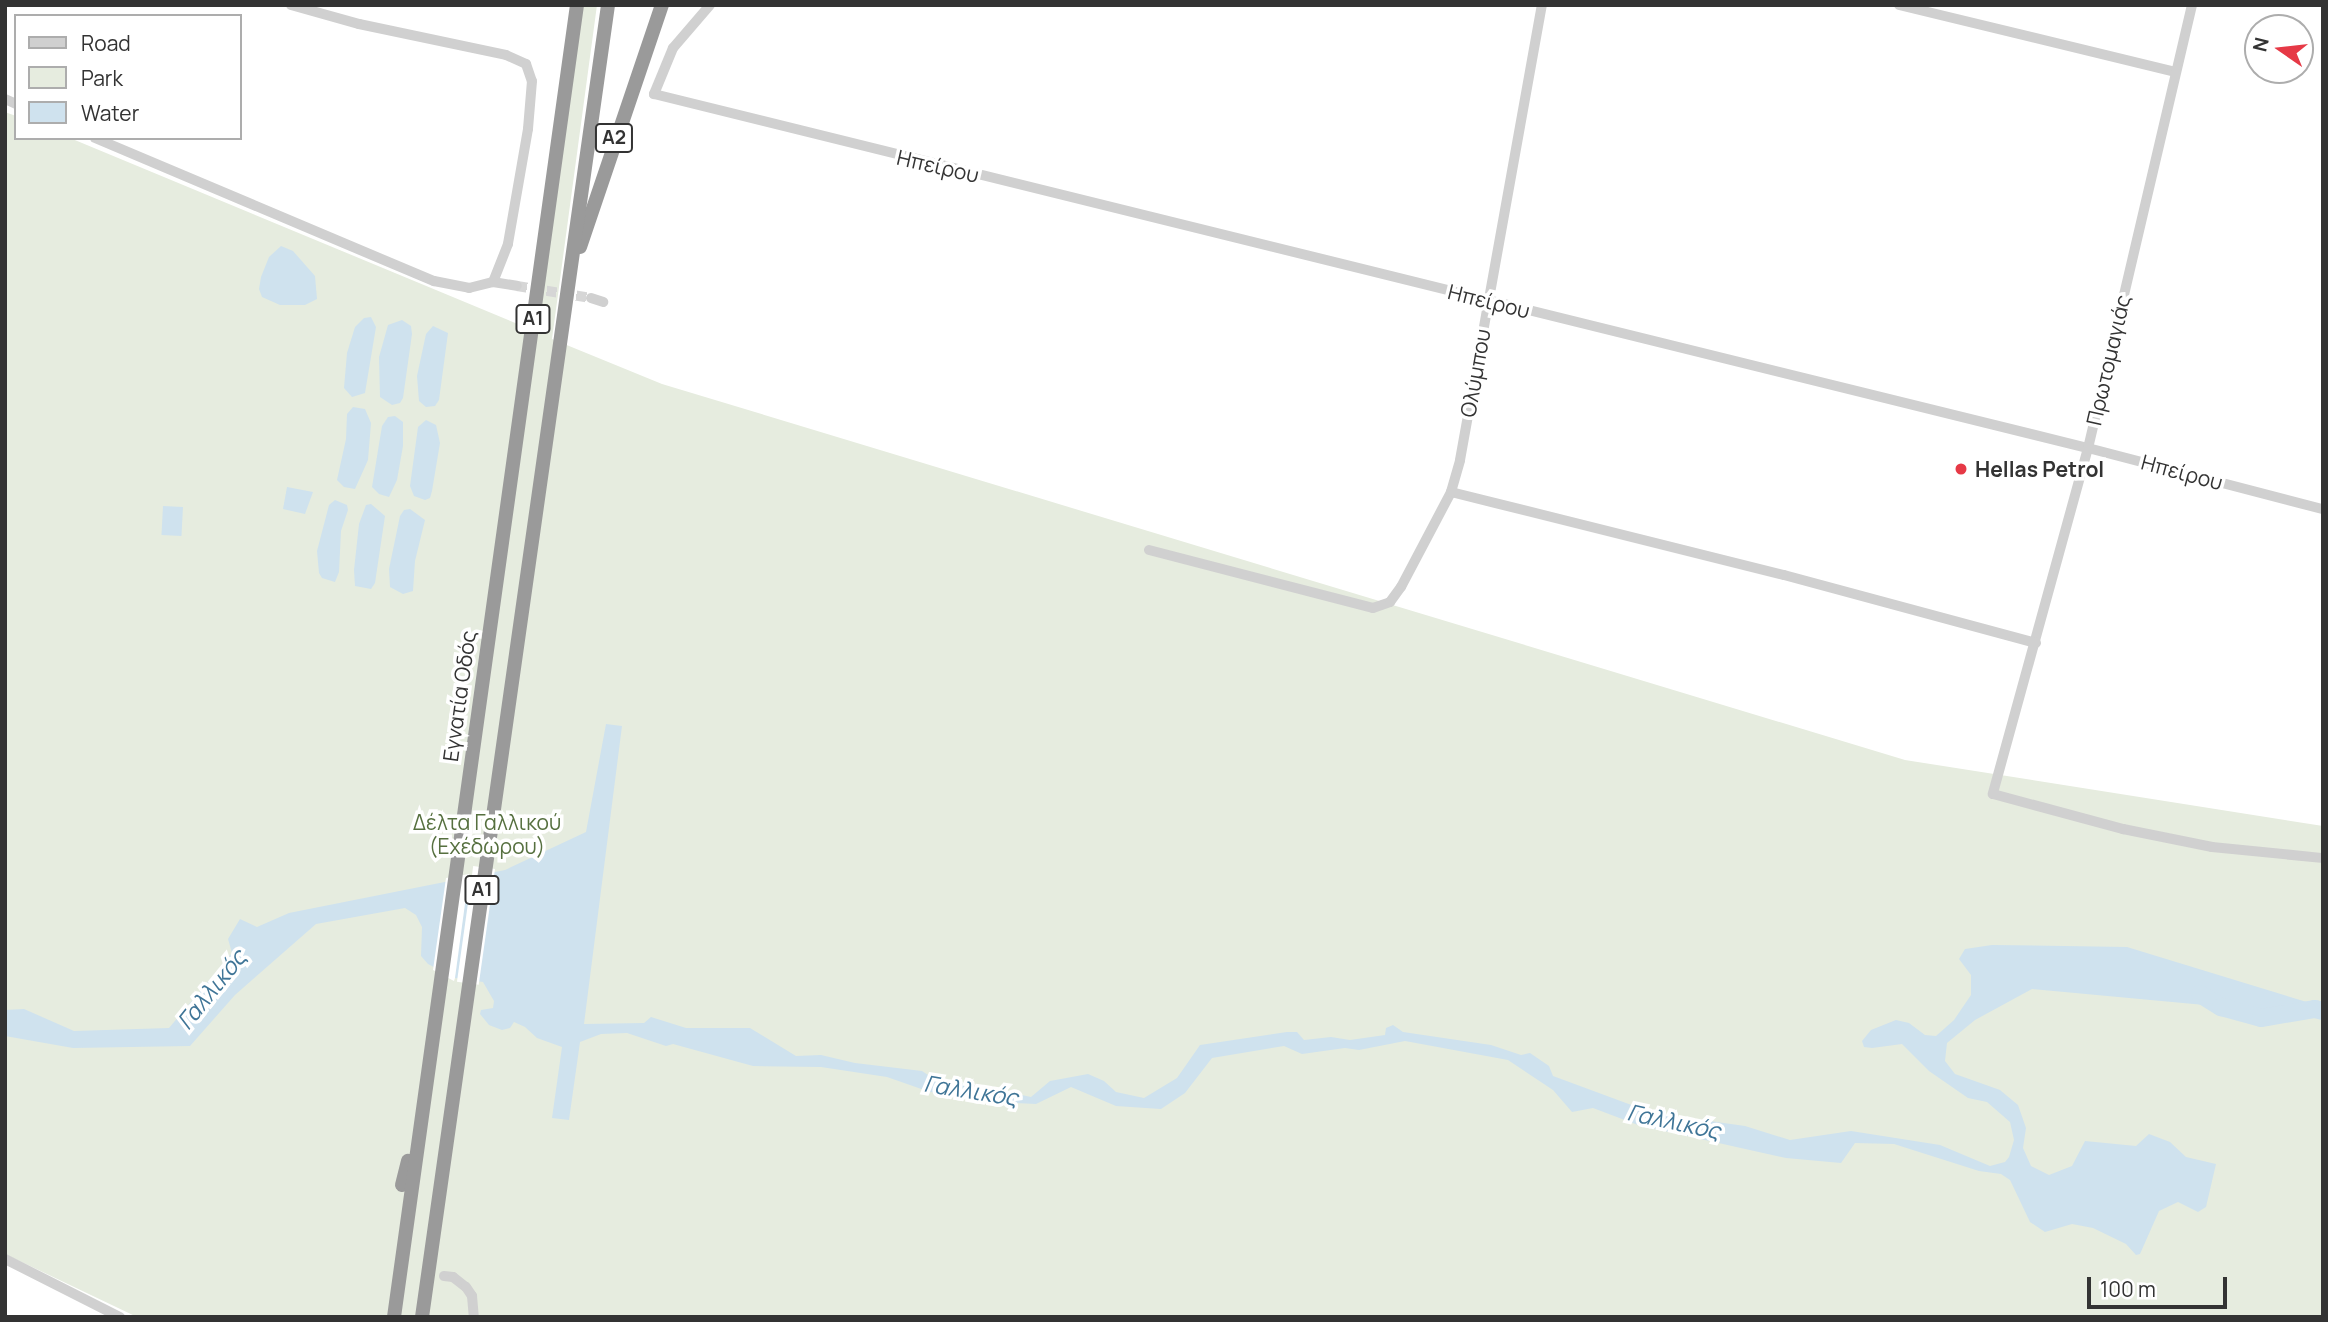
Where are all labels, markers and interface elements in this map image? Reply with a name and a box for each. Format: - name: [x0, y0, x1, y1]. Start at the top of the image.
- legend: [14, 14, 242, 140]
- north arrow: [2244, 14, 2314, 84]
- text: Road: [81, 29, 131, 57]
- text: N: [2246, 35, 2275, 54]
- text: Park: [81, 64, 123, 92]
- text: Water: [81, 99, 139, 127]
- road number: Α2: [595, 122, 633, 154]
- street label: Ηπείρου: [895, 144, 981, 188]
- street label: Ηπείρου: [1445, 279, 1533, 323]
- street label: Πρωτομαγιάς: [2081, 292, 2135, 428]
- road number: Α1: [514, 304, 552, 334]
- street label: Ολύμπου: [1455, 327, 1495, 419]
- street label: Ηπείρου: [2138, 449, 2226, 495]
- place label: Hellas Petrol: [1975, 456, 2104, 482]
- marker: Hellas Petrol: [1953, 461, 1969, 477]
- street label: Εγνατία Οδός: [437, 629, 481, 763]
- park label: Δέλτα Γαλλικού (Εχέδωρου): [413, 809, 561, 859]
- road number: Α1: [463, 874, 501, 906]
- water label: Γαλλικός: [171, 944, 251, 1034]
- water label: Γαλλικός: [922, 1069, 1020, 1111]
- water label: Γαλλικός: [1625, 1098, 1723, 1144]
- scale bar: [2090, 1262, 2230, 1306]
- text: 100 m: [2100, 1275, 2156, 1303]

